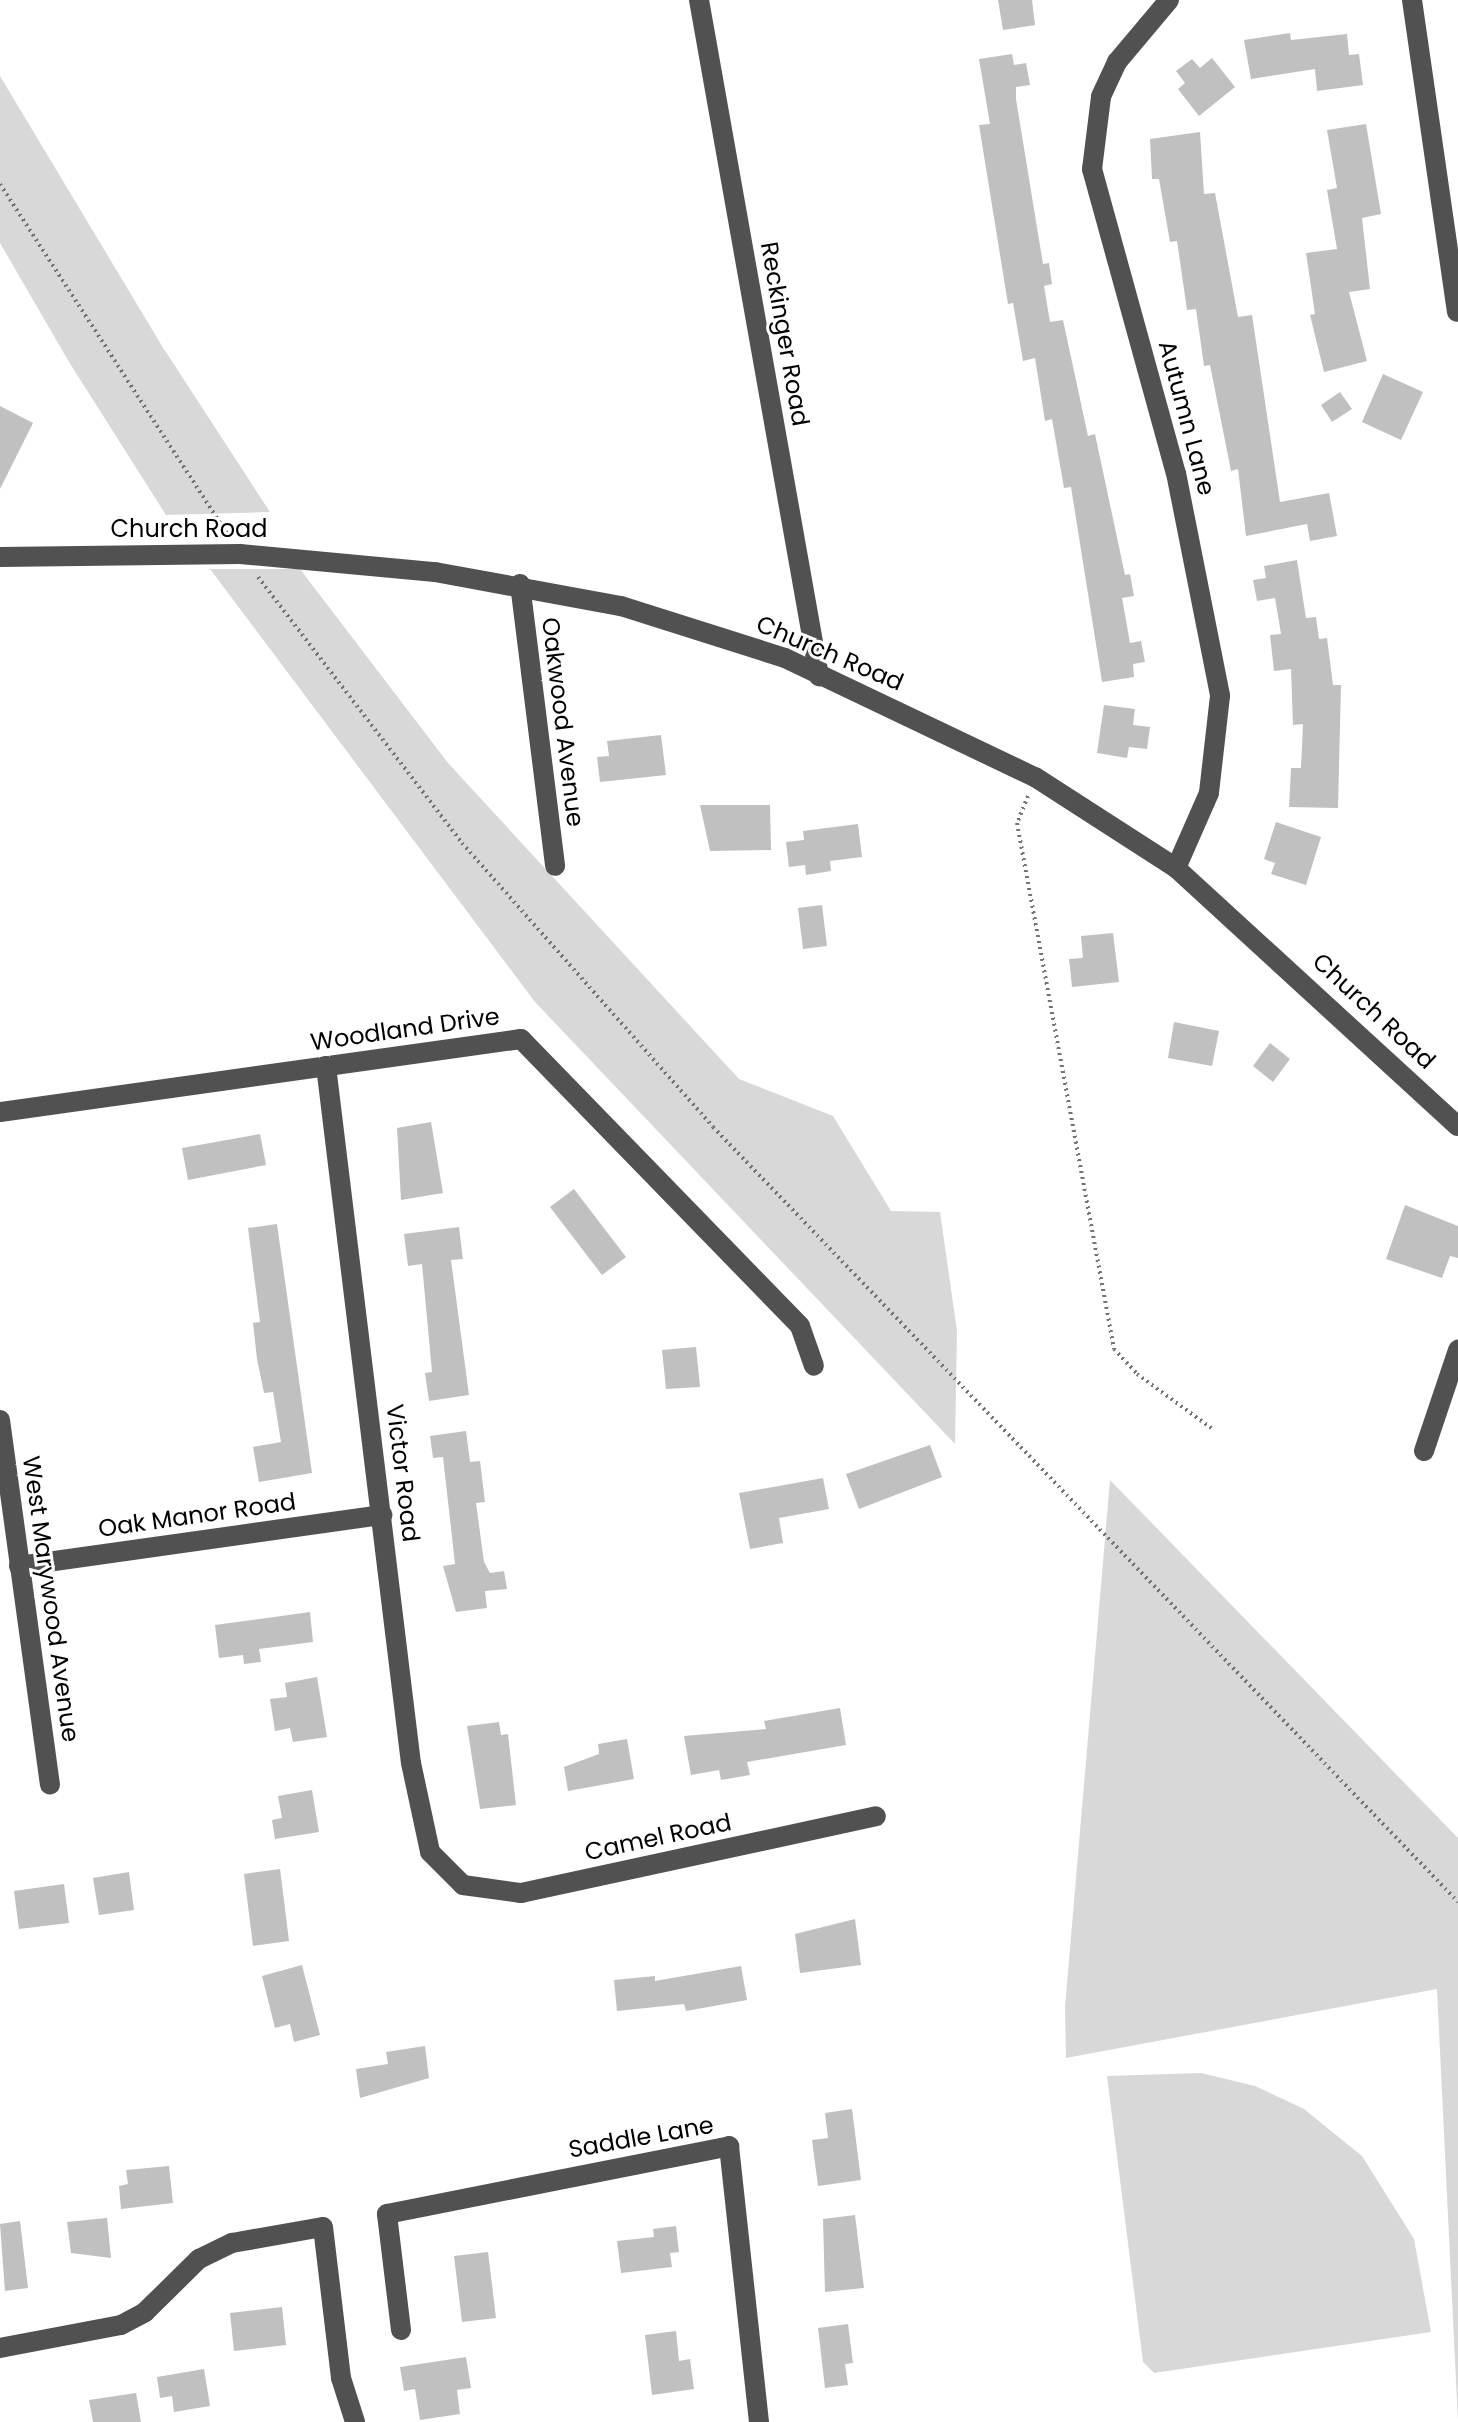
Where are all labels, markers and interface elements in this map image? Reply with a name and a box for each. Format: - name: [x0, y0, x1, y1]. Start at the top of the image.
- street label: Reckinger Road: [755, 240, 815, 428]
- street label: Autumn Lane: [1153, 338, 1221, 498]
- street label: Church Road: [111, 515, 267, 543]
- street label: Church Road: [752, 609, 908, 697]
- street label: Oakwood Avenue: [536, 616, 590, 828]
- street label: Church Road: [1307, 947, 1441, 1075]
- street label: Woodland Drive: [309, 1001, 501, 1057]
- street label: Victor Road: [380, 1402, 426, 1544]
- street label: West Marywood Avenue: [17, 1454, 85, 1744]
- street label: Oak Manor Road: [96, 1487, 298, 1543]
- street label: Camel Road: [582, 1807, 734, 1867]
- street label: Saddle Lane: [566, 2110, 716, 2164]

